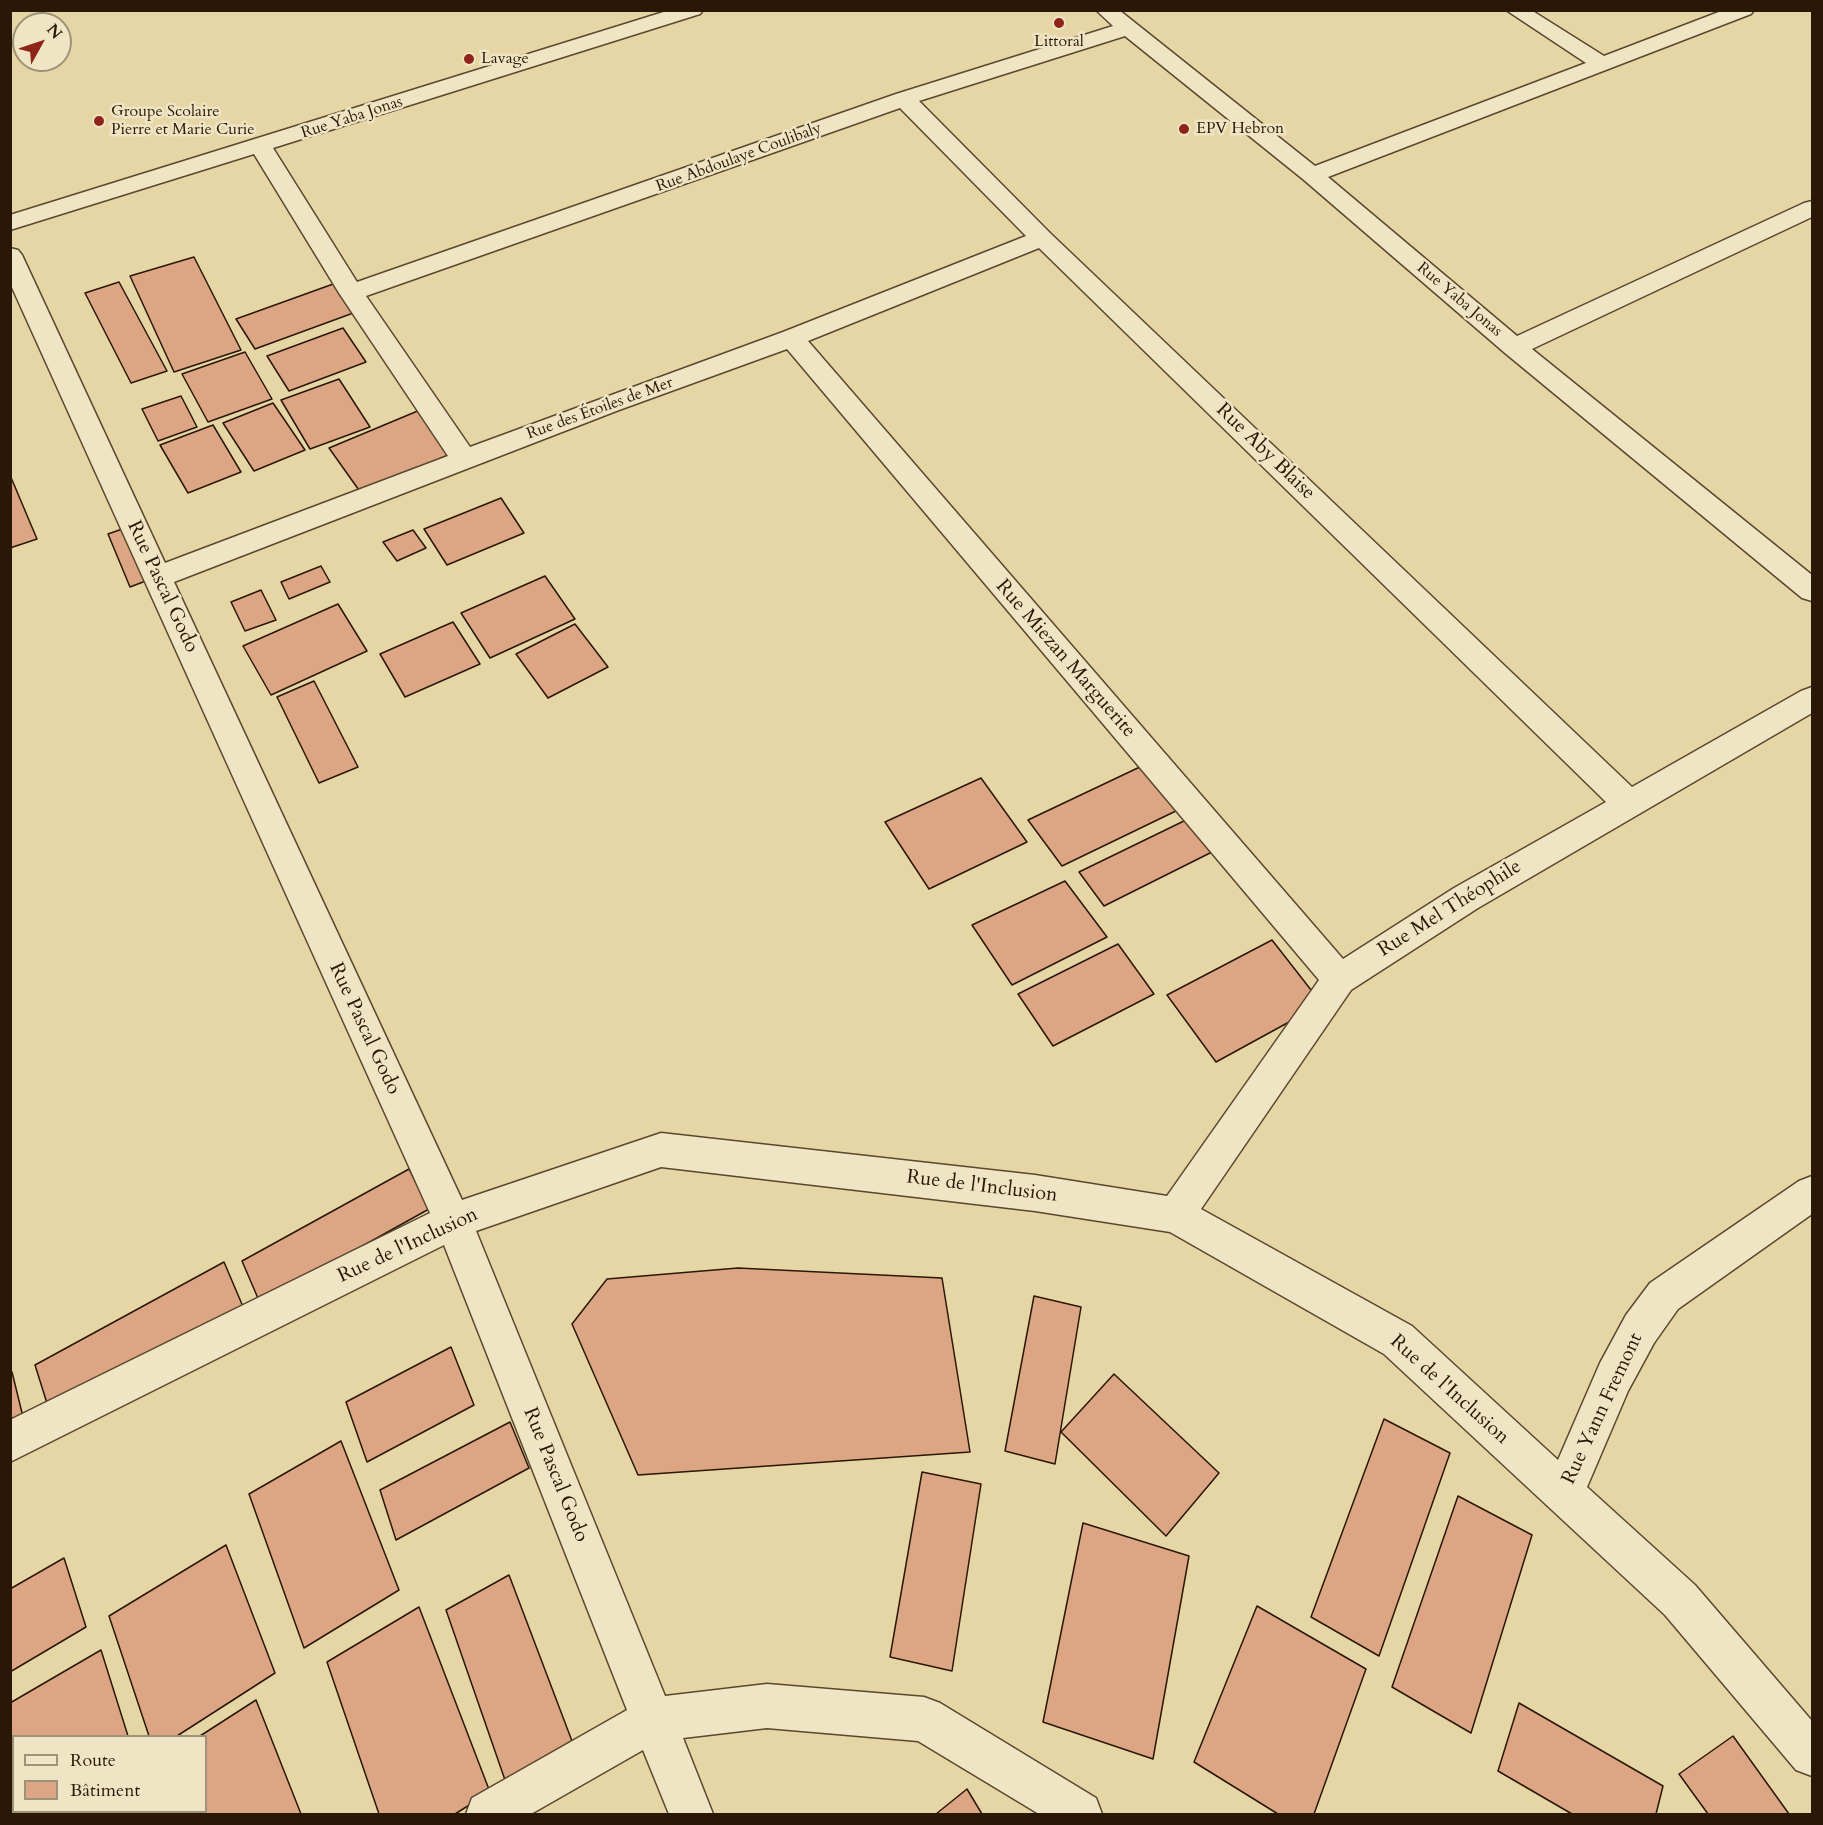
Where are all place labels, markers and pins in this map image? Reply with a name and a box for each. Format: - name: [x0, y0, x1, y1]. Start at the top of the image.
- marker: Littoral: [1052, 16, 1066, 30]
- place label: Littoral: [1034, 32, 1084, 52]
- place label: Lavage: [481, 49, 529, 69]
- marker: Lavage: [462, 52, 476, 66]
- place label: Groupe Scolaire Pierre et Marie Curie: [111, 102, 255, 140]
- marker: Groupe Scolaire Pierre et Marie Curie: [92, 114, 106, 128]
- place label: EPV Hebron: [1196, 119, 1284, 139]
- marker: EPV Hebron: [1177, 122, 1191, 136]

